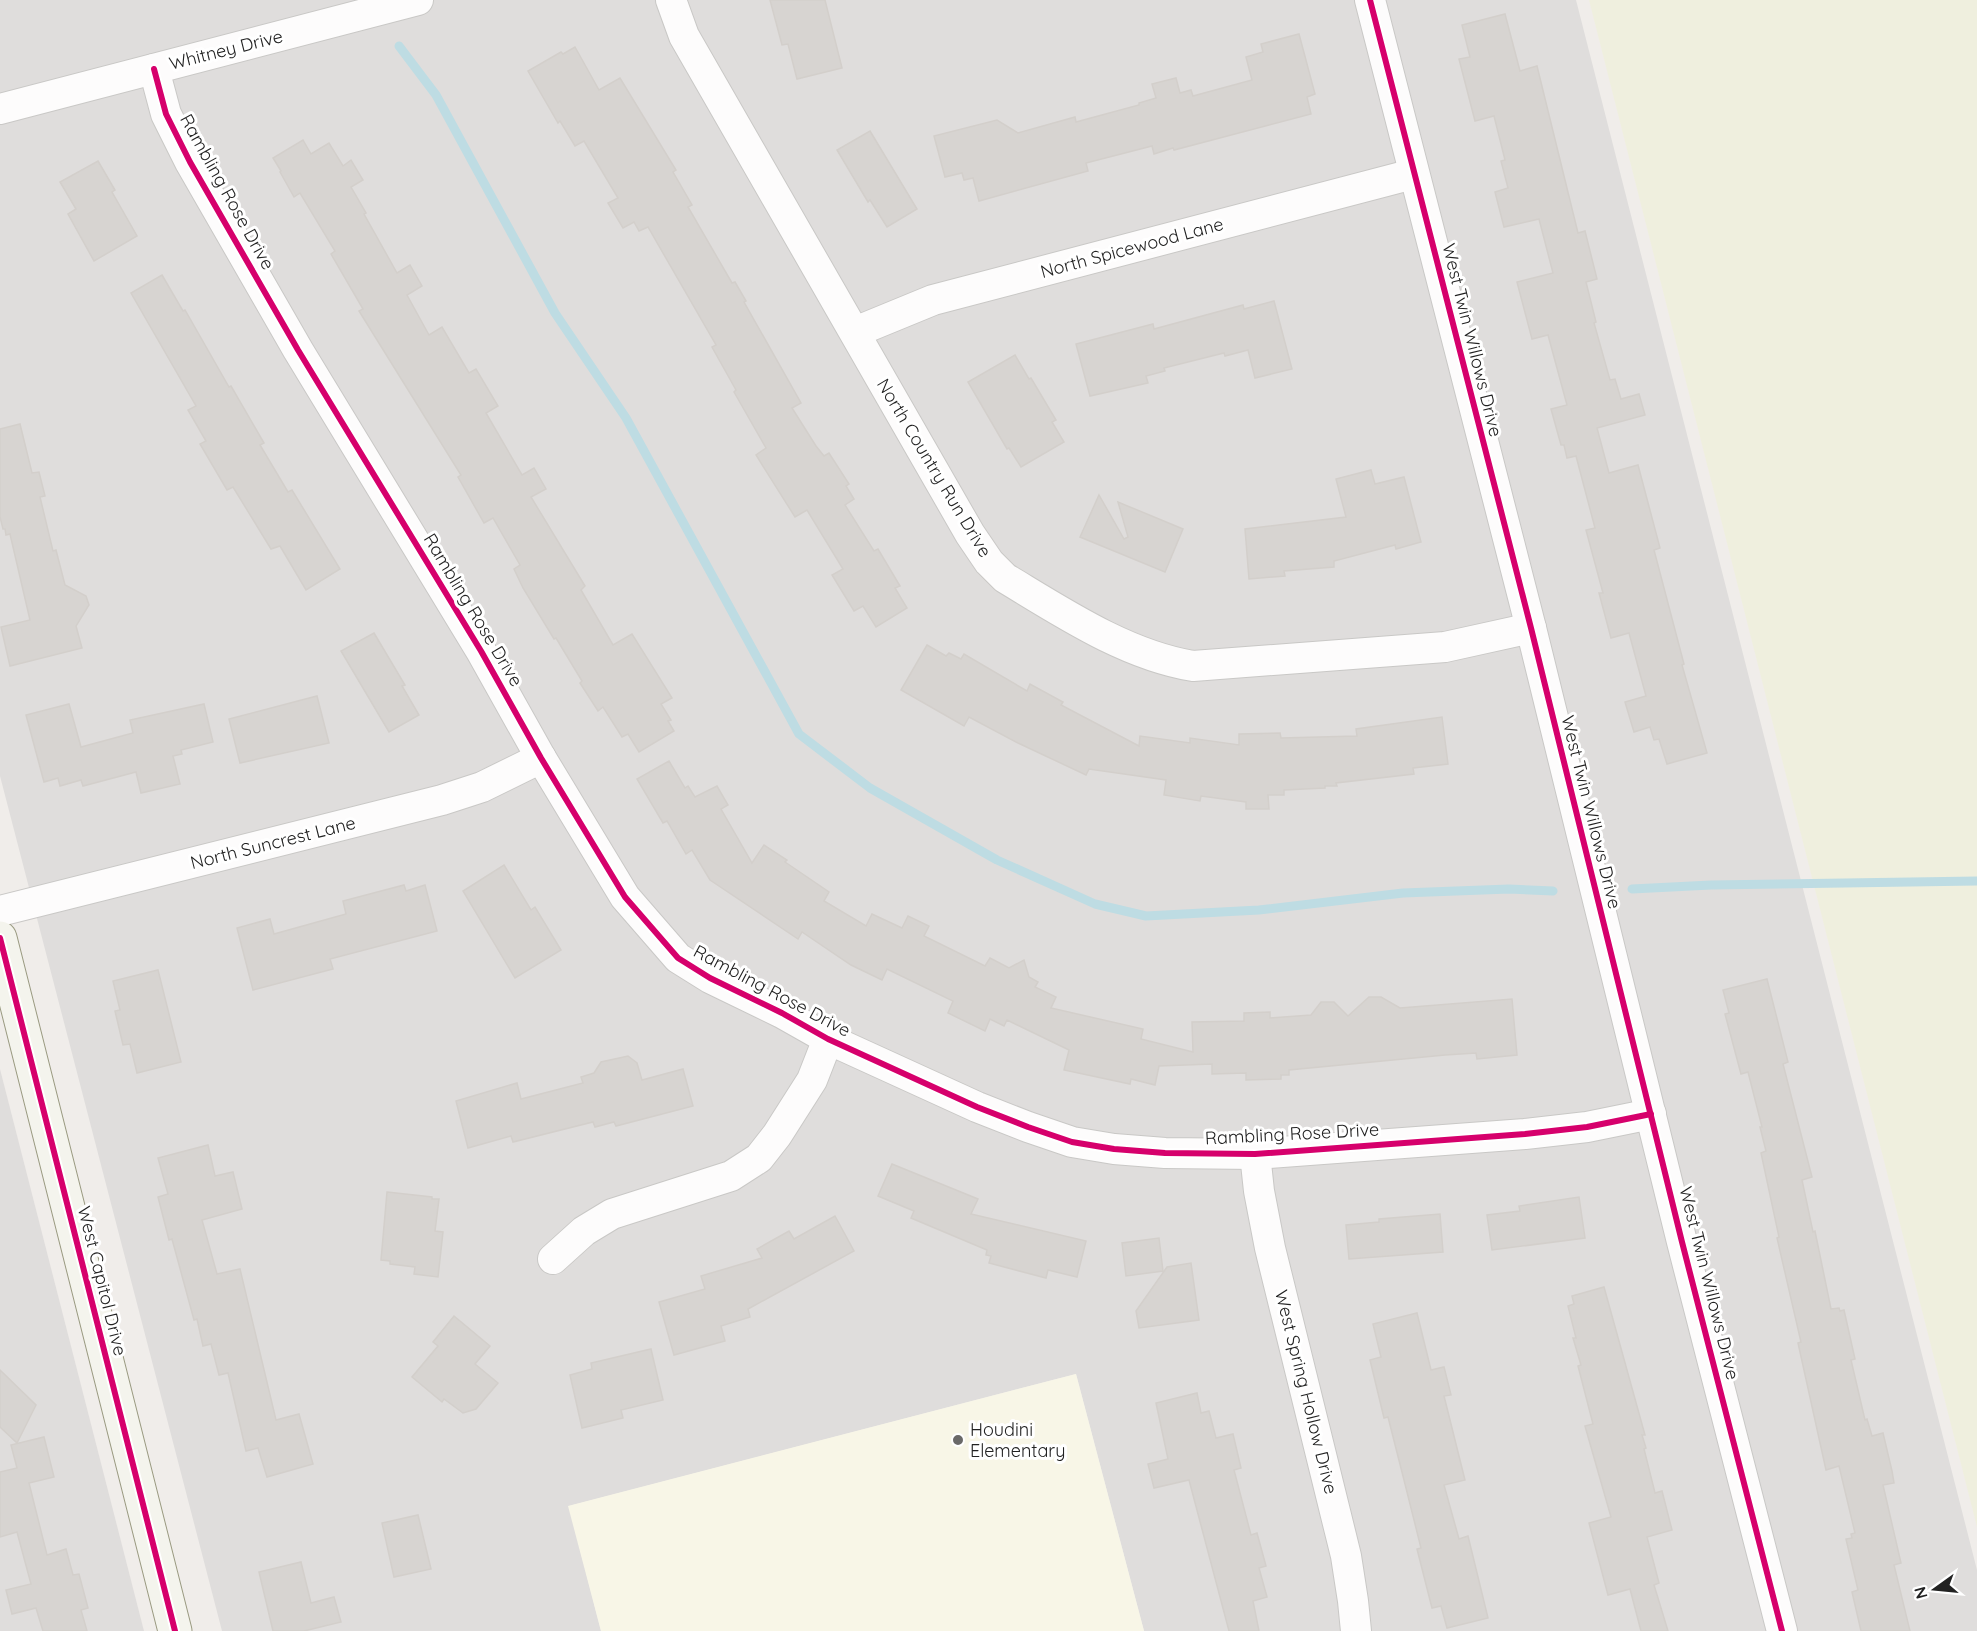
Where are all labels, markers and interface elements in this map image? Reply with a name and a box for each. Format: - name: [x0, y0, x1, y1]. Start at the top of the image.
- street label: Whitney Drive: [167, 24, 285, 75]
- street label: Rambling Rose Drive: [175, 110, 280, 274]
- street label: North Spicewood Lane: [1038, 212, 1226, 283]
- street label: West Twin Willows Drive: [1437, 241, 1508, 439]
- street label: North Country Run Drive: [872, 374, 997, 561]
- street label: Rambling Rose Drive: [419, 529, 528, 691]
- street label: West Twin Willows Drive: [1556, 713, 1627, 911]
- street label: North Suncrest Lane: [188, 811, 358, 874]
- street label: Rambling Rose Drive: [690, 939, 855, 1042]
- street label: Rambling Rose Drive: [1204, 1117, 1380, 1150]
- street label: West Twin Willows Drive: [1674, 1184, 1745, 1382]
- street label: West Capitol Drive: [73, 1204, 132, 1358]
- street label: West Spring Hollow Drive: [1270, 1287, 1343, 1496]
- place label: Houdini Elementary: [970, 1418, 1066, 1462]
- marker: Houdini Elementary: [951, 1433, 965, 1447]
- north arrow: [1905, 1559, 1965, 1619]
- text: N: [1909, 1585, 1932, 1601]

